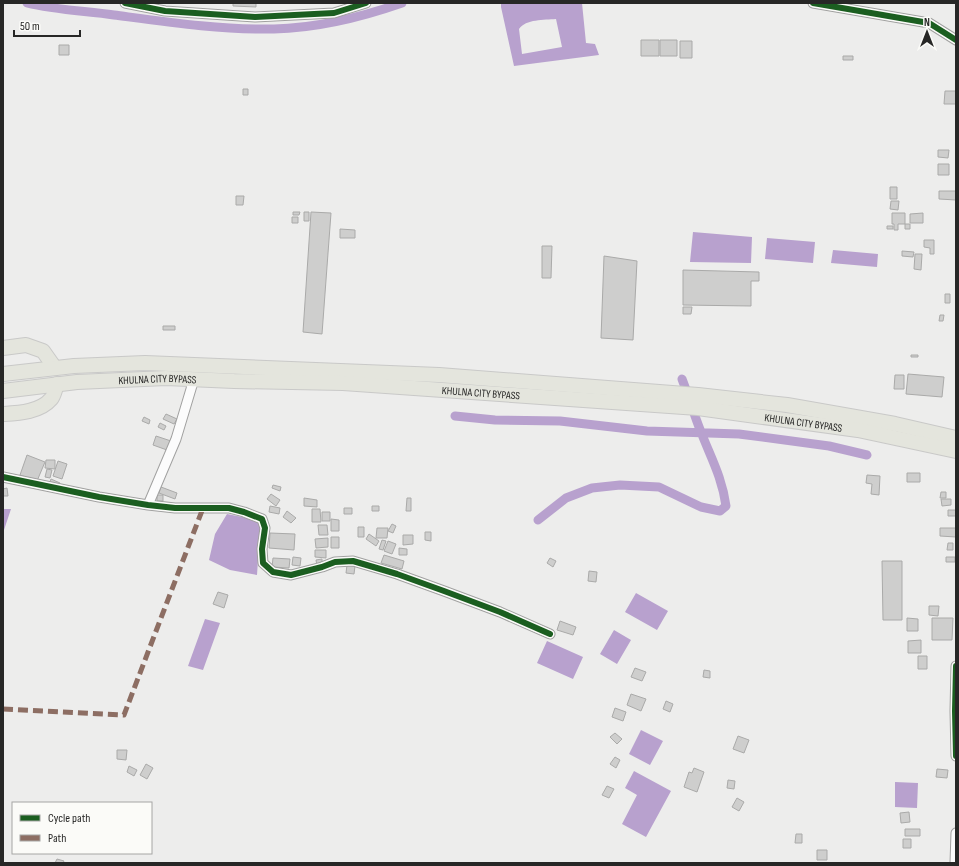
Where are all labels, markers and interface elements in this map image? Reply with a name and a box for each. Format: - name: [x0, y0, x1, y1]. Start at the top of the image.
- scale bar: [14, 12, 80, 38]
- north arrow: [907, 12, 947, 52]
- text: N: [924, 16, 930, 29]
- text: 50 m: [20, 19, 40, 34]
- street label: KHULNA CITY BYPASS: [118, 371, 197, 387]
- street label: KHULNA CITY BYPASS: [441, 383, 521, 402]
- street label: KHULNA CITY BYPASS: [764, 411, 843, 434]
- legend: [12, 802, 152, 854]
- text: Cycle path: [48, 811, 90, 826]
- text: Path: [48, 831, 66, 846]

